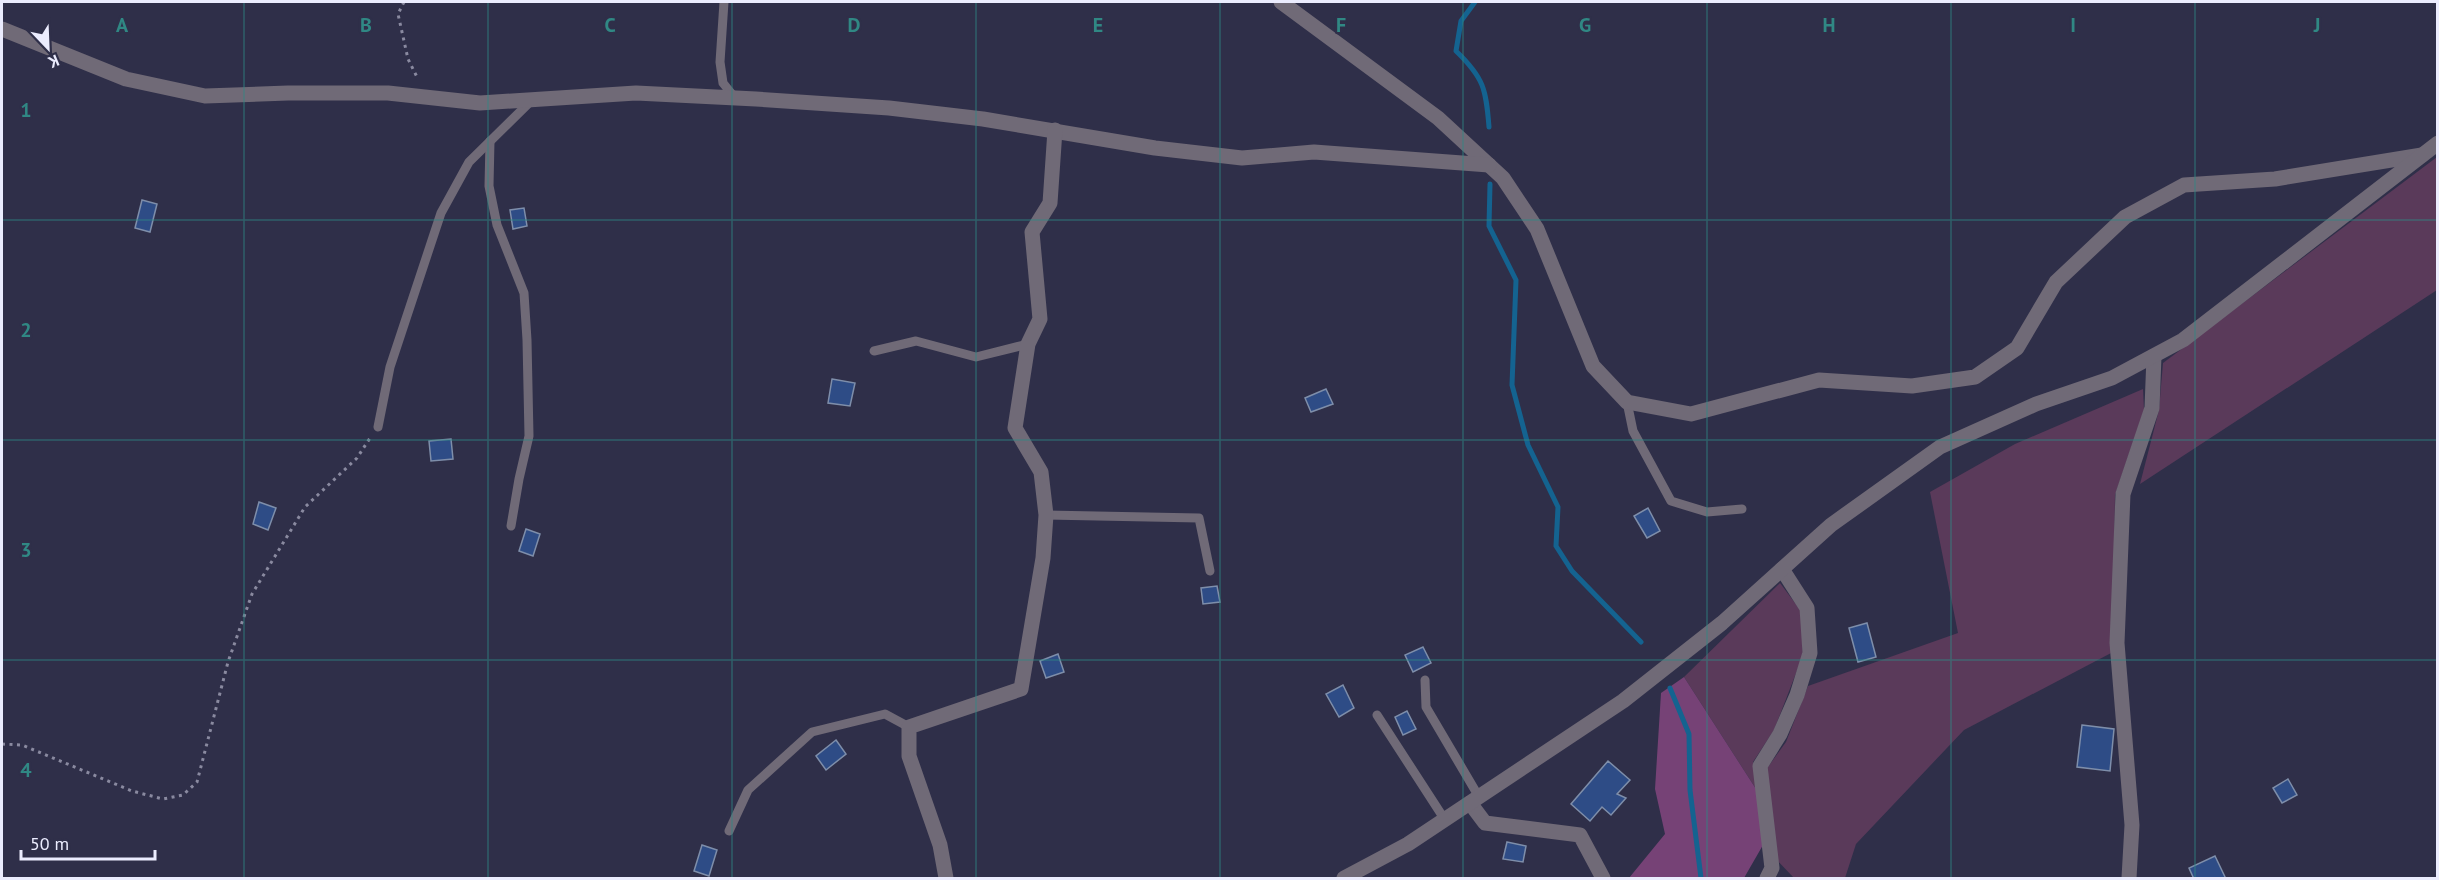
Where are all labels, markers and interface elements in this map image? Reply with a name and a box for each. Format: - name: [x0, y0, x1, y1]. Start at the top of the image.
- text: A: [116, 12, 129, 38]
- text: B: [360, 12, 372, 38]
- text: C: [604, 12, 616, 38]
- text: D: [848, 12, 861, 38]
- text: E: [1093, 12, 1103, 38]
- text: F: [1336, 12, 1346, 38]
- text: G: [1579, 12, 1591, 38]
- text: H: [1822, 12, 1836, 38]
- text: I: [2070, 12, 2076, 38]
- text: J: [2313, 12, 2320, 38]
- north arrow: [18, 18, 78, 78]
- text: K: [45, 51, 62, 73]
- text: 1: [20, 97, 32, 123]
- text: 2: [20, 317, 32, 343]
- text: 3: [20, 537, 32, 563]
- text: 4: [20, 757, 32, 783]
- scale bar: [21, 823, 154, 861]
- text: 50 m: [30, 832, 69, 855]

